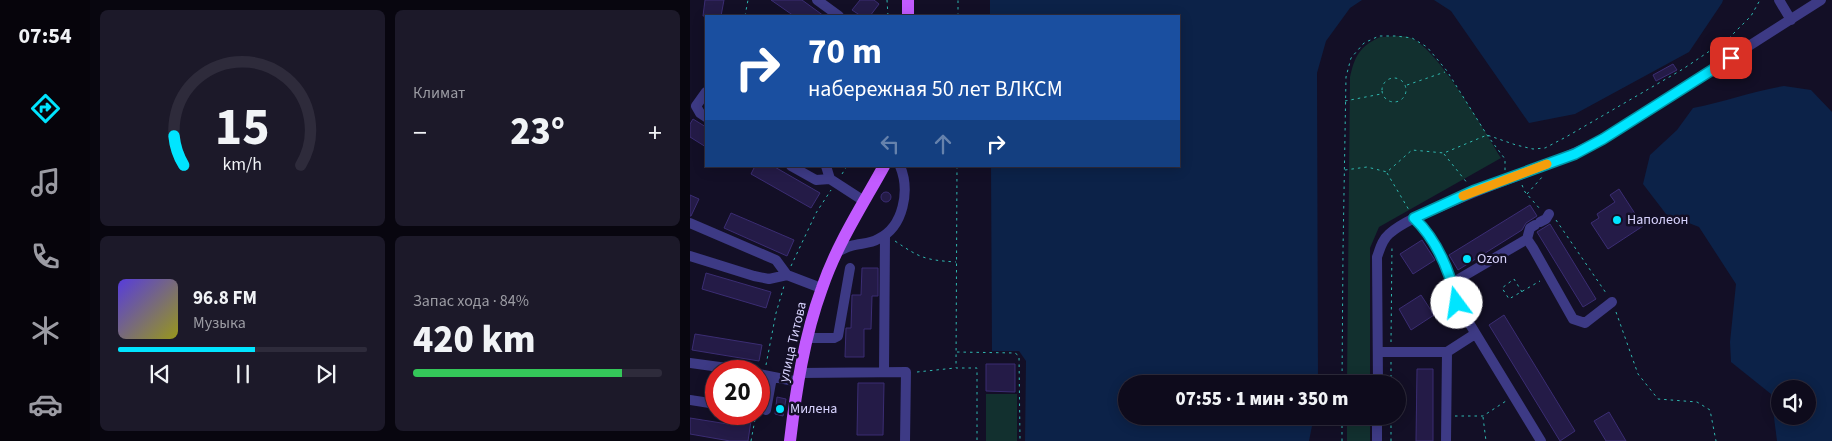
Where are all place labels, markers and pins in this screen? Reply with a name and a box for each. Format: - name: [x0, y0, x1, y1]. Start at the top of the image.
- pin: [1710, 37, 1752, 79]
- place label: Наполеон: [1627, 210, 1688, 230]
- marker: Наполеон: [1611, 214, 1623, 226]
- place label: Ozon: [1477, 249, 1507, 269]
- marker: Ozon: [1461, 253, 1473, 265]
- place label: Милена: [790, 399, 837, 419]
- marker: Милена: [774, 403, 786, 415]

